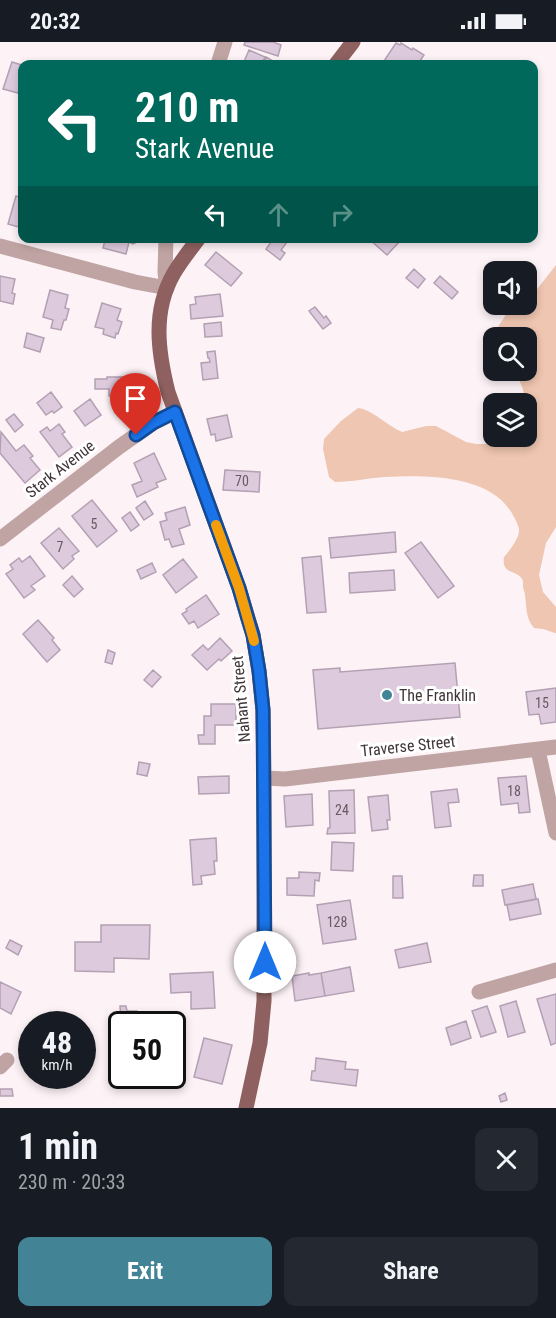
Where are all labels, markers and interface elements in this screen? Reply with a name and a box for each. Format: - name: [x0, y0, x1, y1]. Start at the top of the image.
- text: 20:32: [30, 9, 81, 34]
- text: 210 m: [135, 83, 240, 132]
- icon: left: [36, 84, 114, 162]
- text: Stark Avenue: [135, 133, 274, 165]
- icon: left: [199, 198, 232, 231]
- icon: ahead: [262, 198, 295, 231]
- icon: right: [325, 198, 358, 231]
- map controls: [483, 261, 537, 447]
- button: sound: [483, 261, 537, 315]
- button: search: [483, 327, 537, 381]
- pin: [110, 373, 161, 435]
- icon: arrive: [119, 382, 152, 415]
- button: layers: [483, 393, 537, 447]
- street label: Stark Avenue: [22, 436, 98, 502]
- house number: 70: [235, 473, 249, 489]
- house number: 5: [91, 516, 98, 532]
- house number: 7: [57, 539, 64, 555]
- street label: Nahant Street: [228, 655, 254, 743]
- place label: The Franklin: [399, 686, 476, 705]
- marker: The Franklin: [380, 688, 394, 702]
- house number: 15: [535, 695, 549, 711]
- street label: Traverse Street: [360, 732, 456, 760]
- house number: 18: [507, 783, 521, 799]
- house number: 24: [335, 802, 349, 818]
- house number: 128: [327, 914, 347, 930]
- position arrow: [233, 930, 297, 994]
- speed limit sign: 50: [108, 1011, 186, 1089]
- text: 48: [42, 1025, 72, 1060]
- text: km/h: [42, 1056, 72, 1074]
- text: 1 min: [18, 1126, 98, 1168]
- button: close: [475, 1128, 538, 1191]
- text: 230 m · 20:33: [18, 1170, 125, 1194]
- button: Exit: [18, 1237, 272, 1306]
- button: Share: [284, 1237, 538, 1306]

